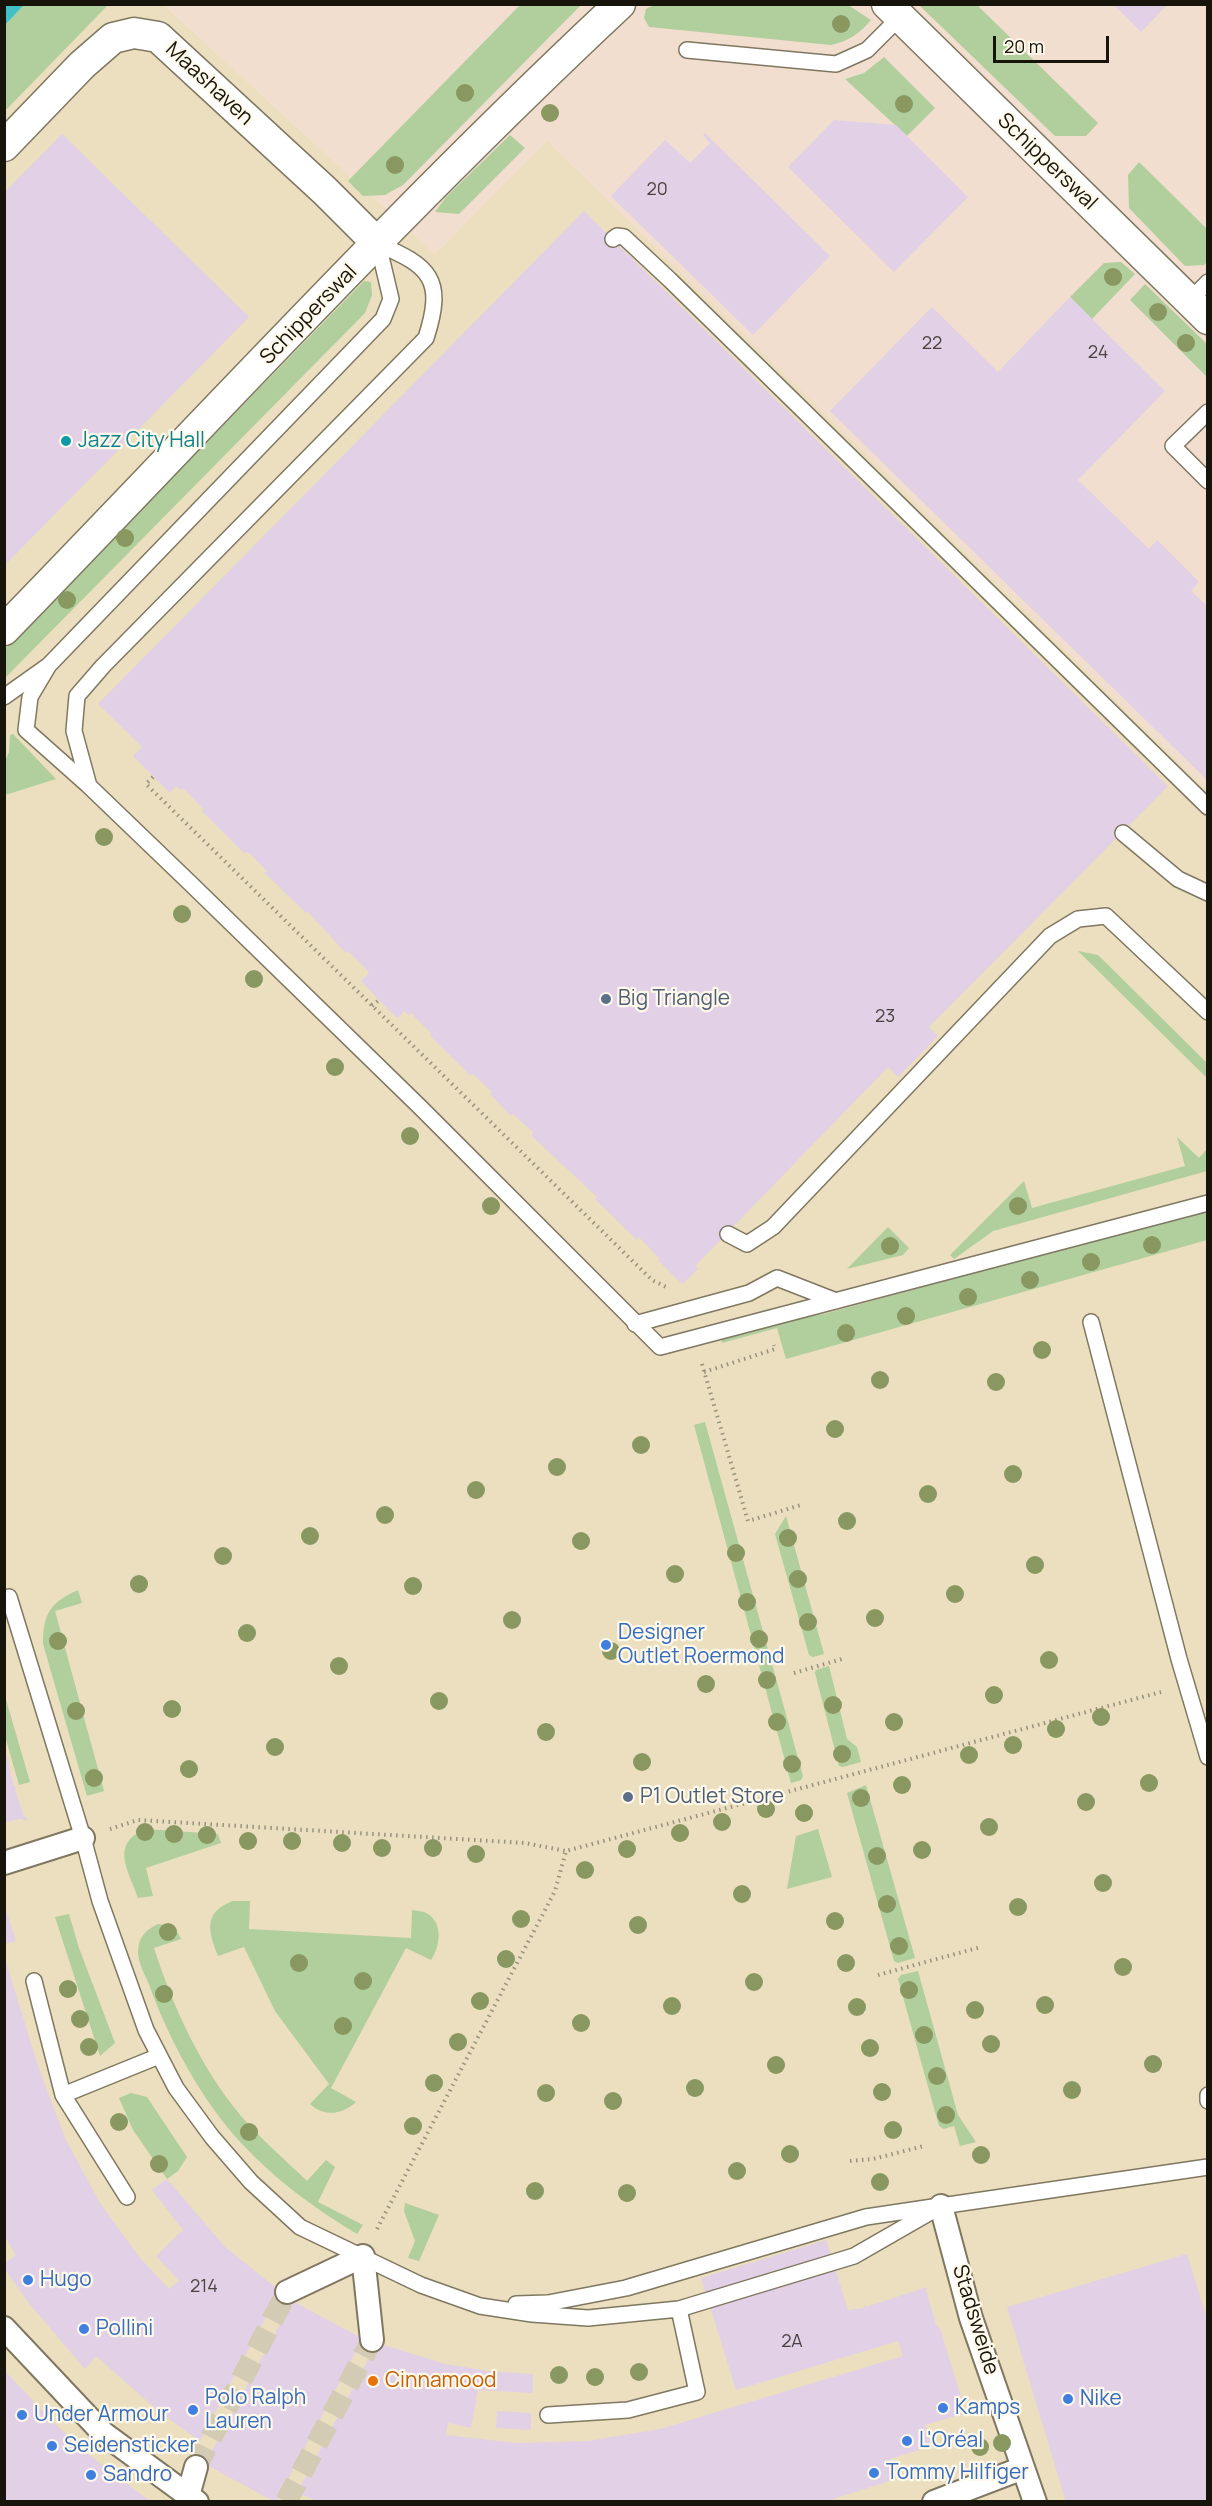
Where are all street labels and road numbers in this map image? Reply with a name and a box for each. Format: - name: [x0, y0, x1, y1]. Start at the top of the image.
- street label: Maashaven: [160, 37, 258, 131]
- street label: Schipperswal: [992, 108, 1102, 216]
- street label: Schipperswal: [255, 260, 363, 370]
- street label: Stadsweide: [946, 2262, 1004, 2378]

